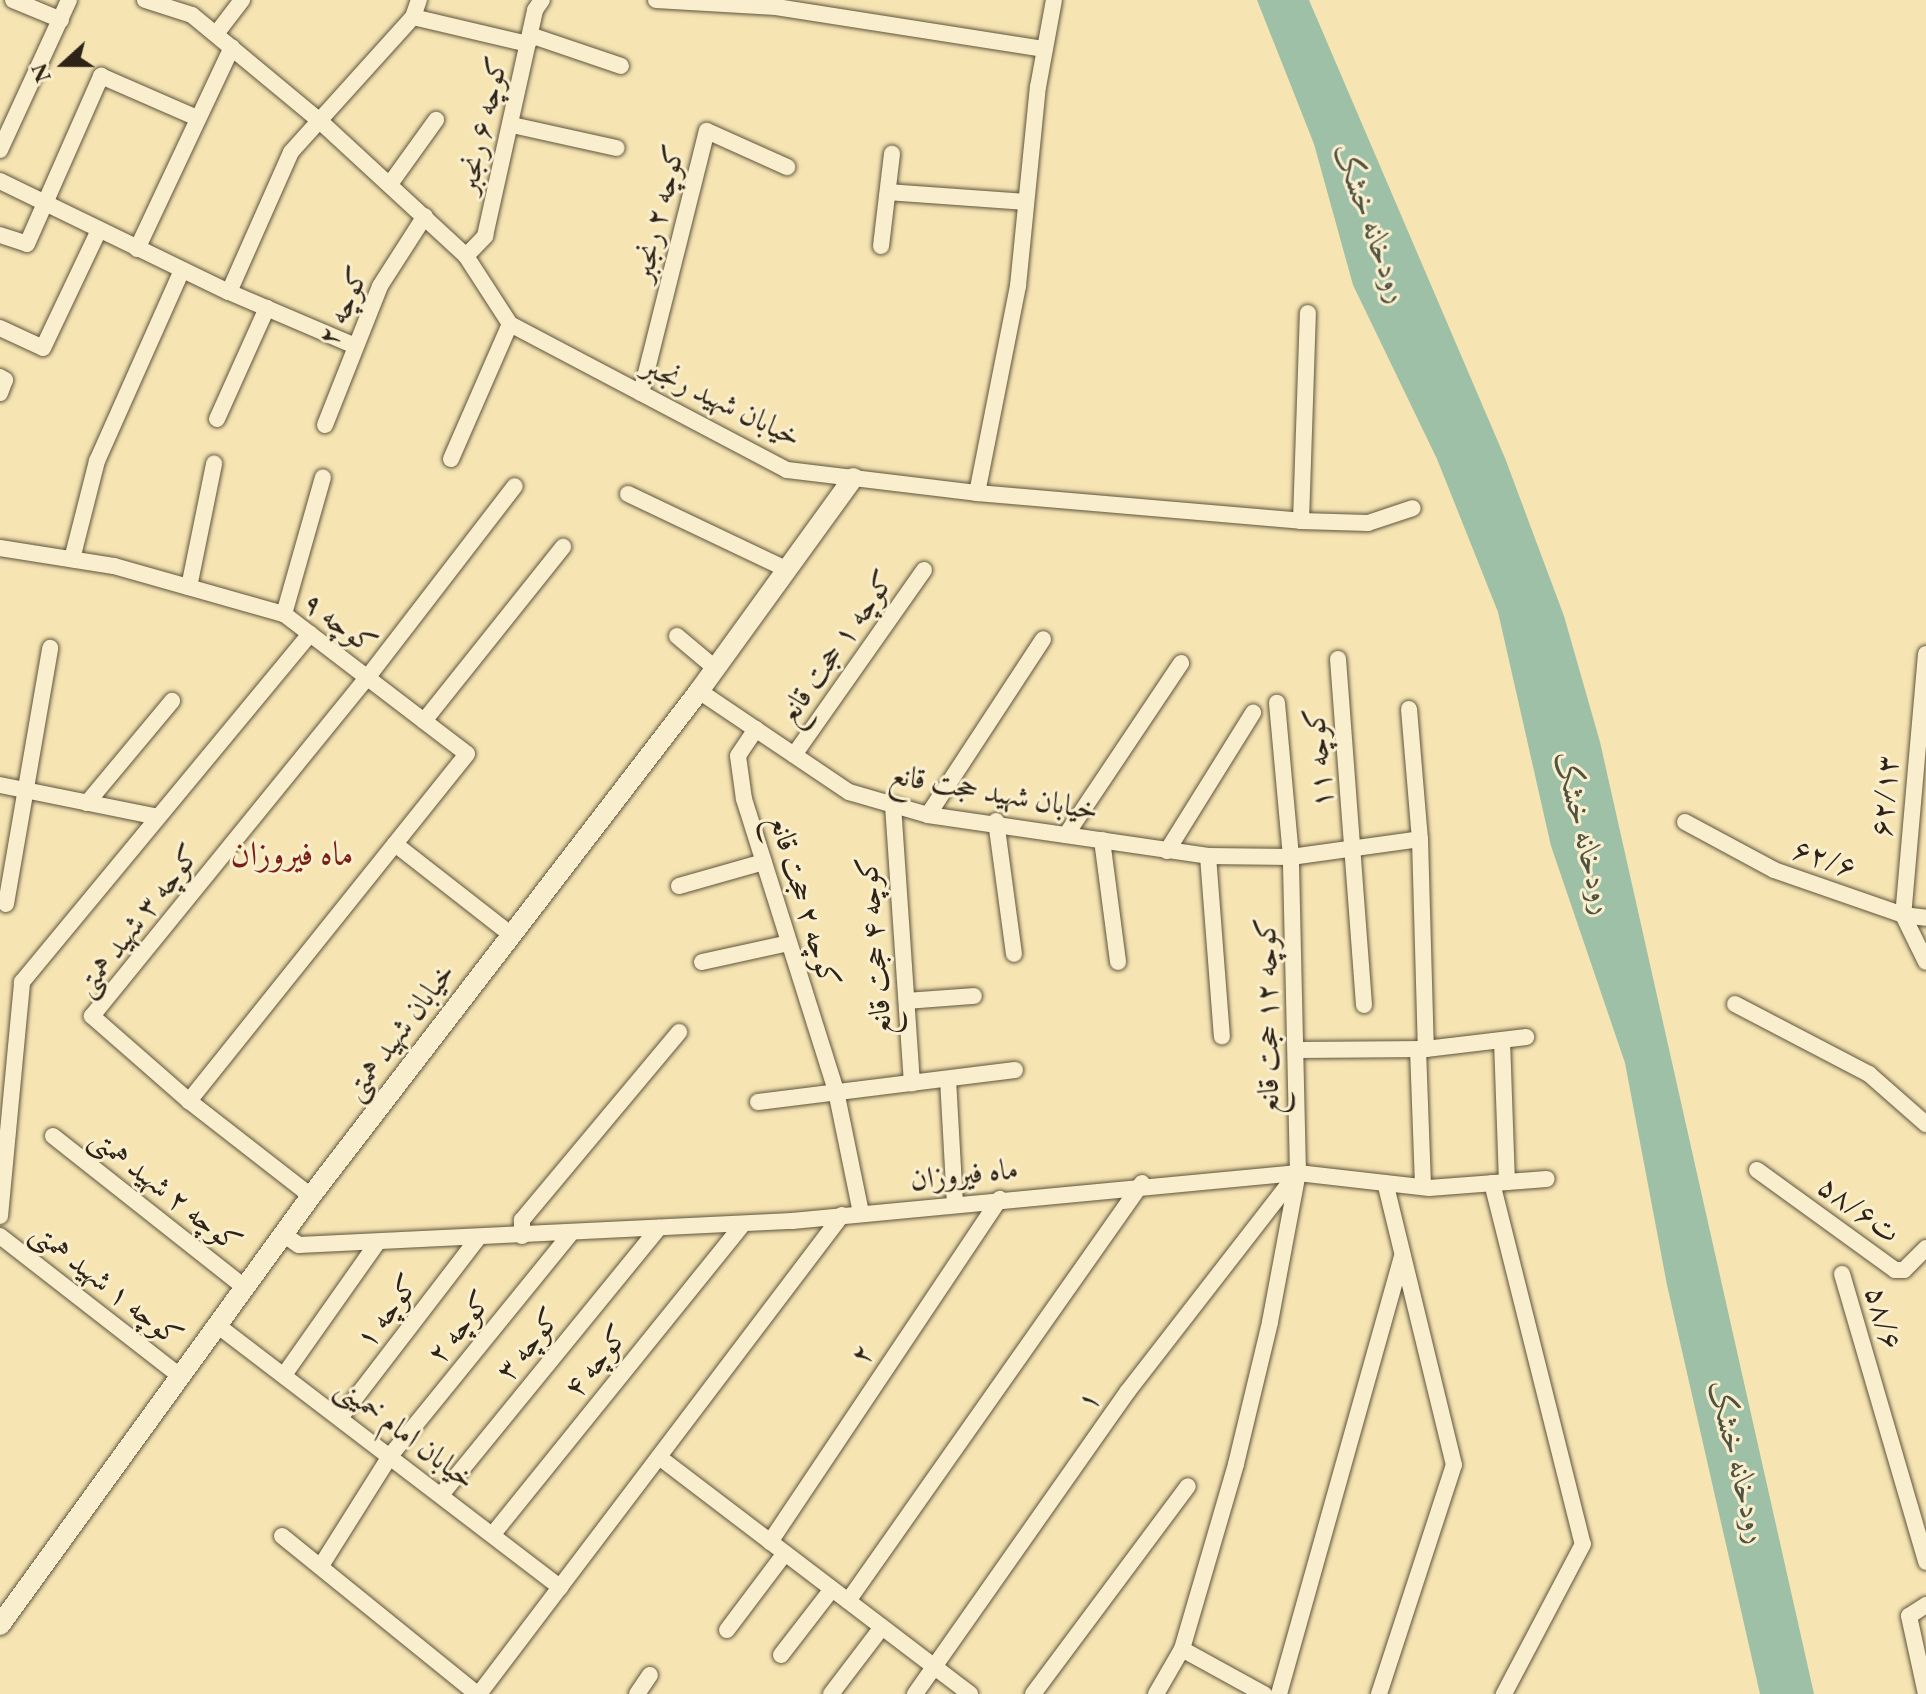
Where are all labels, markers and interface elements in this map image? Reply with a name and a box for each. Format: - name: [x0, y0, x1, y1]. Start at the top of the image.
- north arrow: [24, 24, 104, 104]
- street label: کوچه ۶ رنجبر: [449, 53, 515, 197]
- text: N: [24, 59, 58, 86]
- water label: رودخانه خشک: [1325, 138, 1419, 308]
- street label: کوچه ۲ رنجبر: [624, 141, 692, 285]
- street label: کوچه ۲: [310, 261, 376, 351]
- street label: خیابان شهید رنجبر: [637, 347, 807, 455]
- street label: کوچه ۱ حجت قانع: [770, 563, 902, 731]
- street label: کوچه ۹: [296, 584, 384, 662]
- street label: کوچه ۱۱: [1296, 706, 1340, 810]
- water label: رودخانه خشک: [1546, 748, 1624, 918]
- street label: ۶۲/۱۳: [1862, 754, 1906, 838]
- street label: خیابان شهید حجت قانع: [887, 756, 1101, 828]
- street label: کوچه ۲ حجت قانع: [762, 810, 848, 992]
- street label: ۶۲/۶: [1789, 830, 1861, 886]
- district label: ماه فیروزان: [230, 834, 354, 874]
- street label: کوچه ۳ شهید همتی: [67, 837, 207, 1003]
- street label: کوچه ۴ حجت قانع: [848, 855, 900, 1037]
- street label: کوچه ۱۲ حجت قانع: [1247, 917, 1287, 1115]
- street label: خیابان شهید همتی: [336, 955, 462, 1107]
- street label: کوچه ۲ شهید همتی: [83, 1120, 249, 1260]
- street label: ماه فیروزان: [908, 1150, 1020, 1198]
- street label: ۵۸/۶ت: [1811, 1167, 1907, 1251]
- street label: کوچه ۱ شهید همتی: [24, 1214, 190, 1354]
- street label: کوچه ۱: [348, 1267, 426, 1355]
- street label: ۵۸/۶: [1858, 1282, 1910, 1354]
- street label: کوچه ۲: [419, 1283, 499, 1371]
- street label: کوچه ۳: [488, 1300, 568, 1388]
- street label: کوچه ۴: [556, 1317, 636, 1405]
- street label: ۲: [842, 1337, 882, 1371]
- street label: خیابان امام خمینی: [329, 1369, 483, 1497]
- water label: رودخانه خشک: [1700, 1377, 1778, 1547]
- street label: ۱: [1068, 1382, 1108, 1418]

